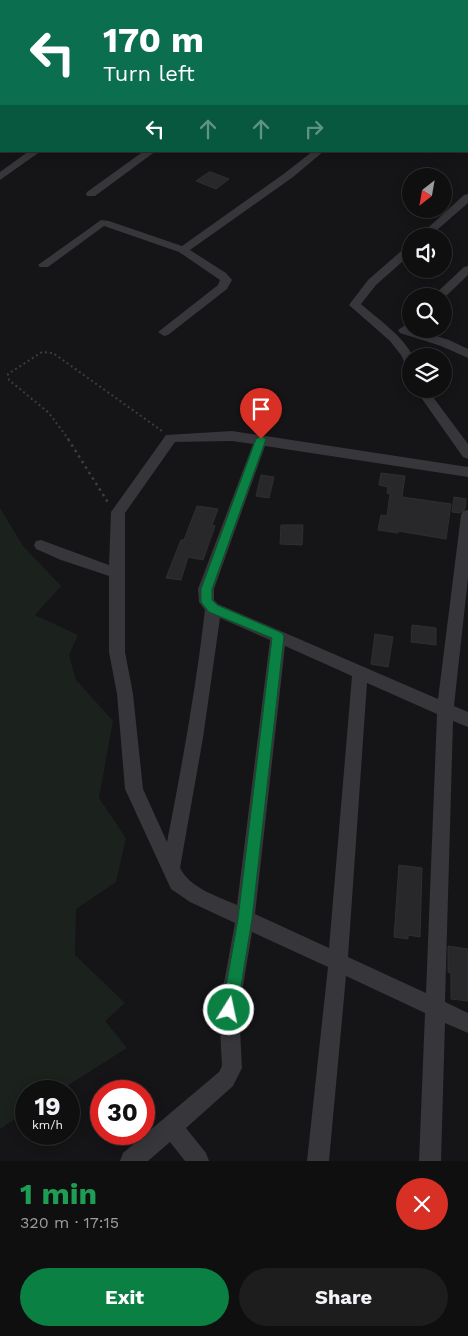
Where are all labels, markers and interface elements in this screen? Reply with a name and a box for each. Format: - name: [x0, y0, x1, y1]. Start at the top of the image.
- text: 170 m: [103, 19, 204, 61]
- icon: left: [20, 20, 85, 85]
- text: Turn left: [103, 61, 195, 86]
- icon: left: [141, 115, 169, 143]
- icon: ahead: [194, 115, 222, 143]
- icon: ahead: [247, 115, 275, 143]
- icon: right: [300, 115, 328, 143]
- north arrow: [402, 168, 452, 218]
- map controls: [402, 168, 452, 398]
- button: sound: [402, 228, 452, 278]
- button: search: [402, 288, 452, 338]
- button: layers: [402, 348, 452, 398]
- pin: [240, 388, 282, 439]
- icon: arrive: [247, 395, 275, 423]
- position arrow: [202, 983, 254, 1035]
- speed limit sign: 30: [90, 1080, 155, 1145]
- text: 19: [34, 1092, 61, 1121]
- text: km/h: [32, 1118, 63, 1132]
- text: 1 min: [20, 1176, 97, 1211]
- button: close: [396, 1178, 448, 1230]
- text: 320 m · 17:15: [20, 1213, 119, 1232]
- button: Exit: [20, 1268, 229, 1326]
- button: Share: [239, 1268, 448, 1326]

